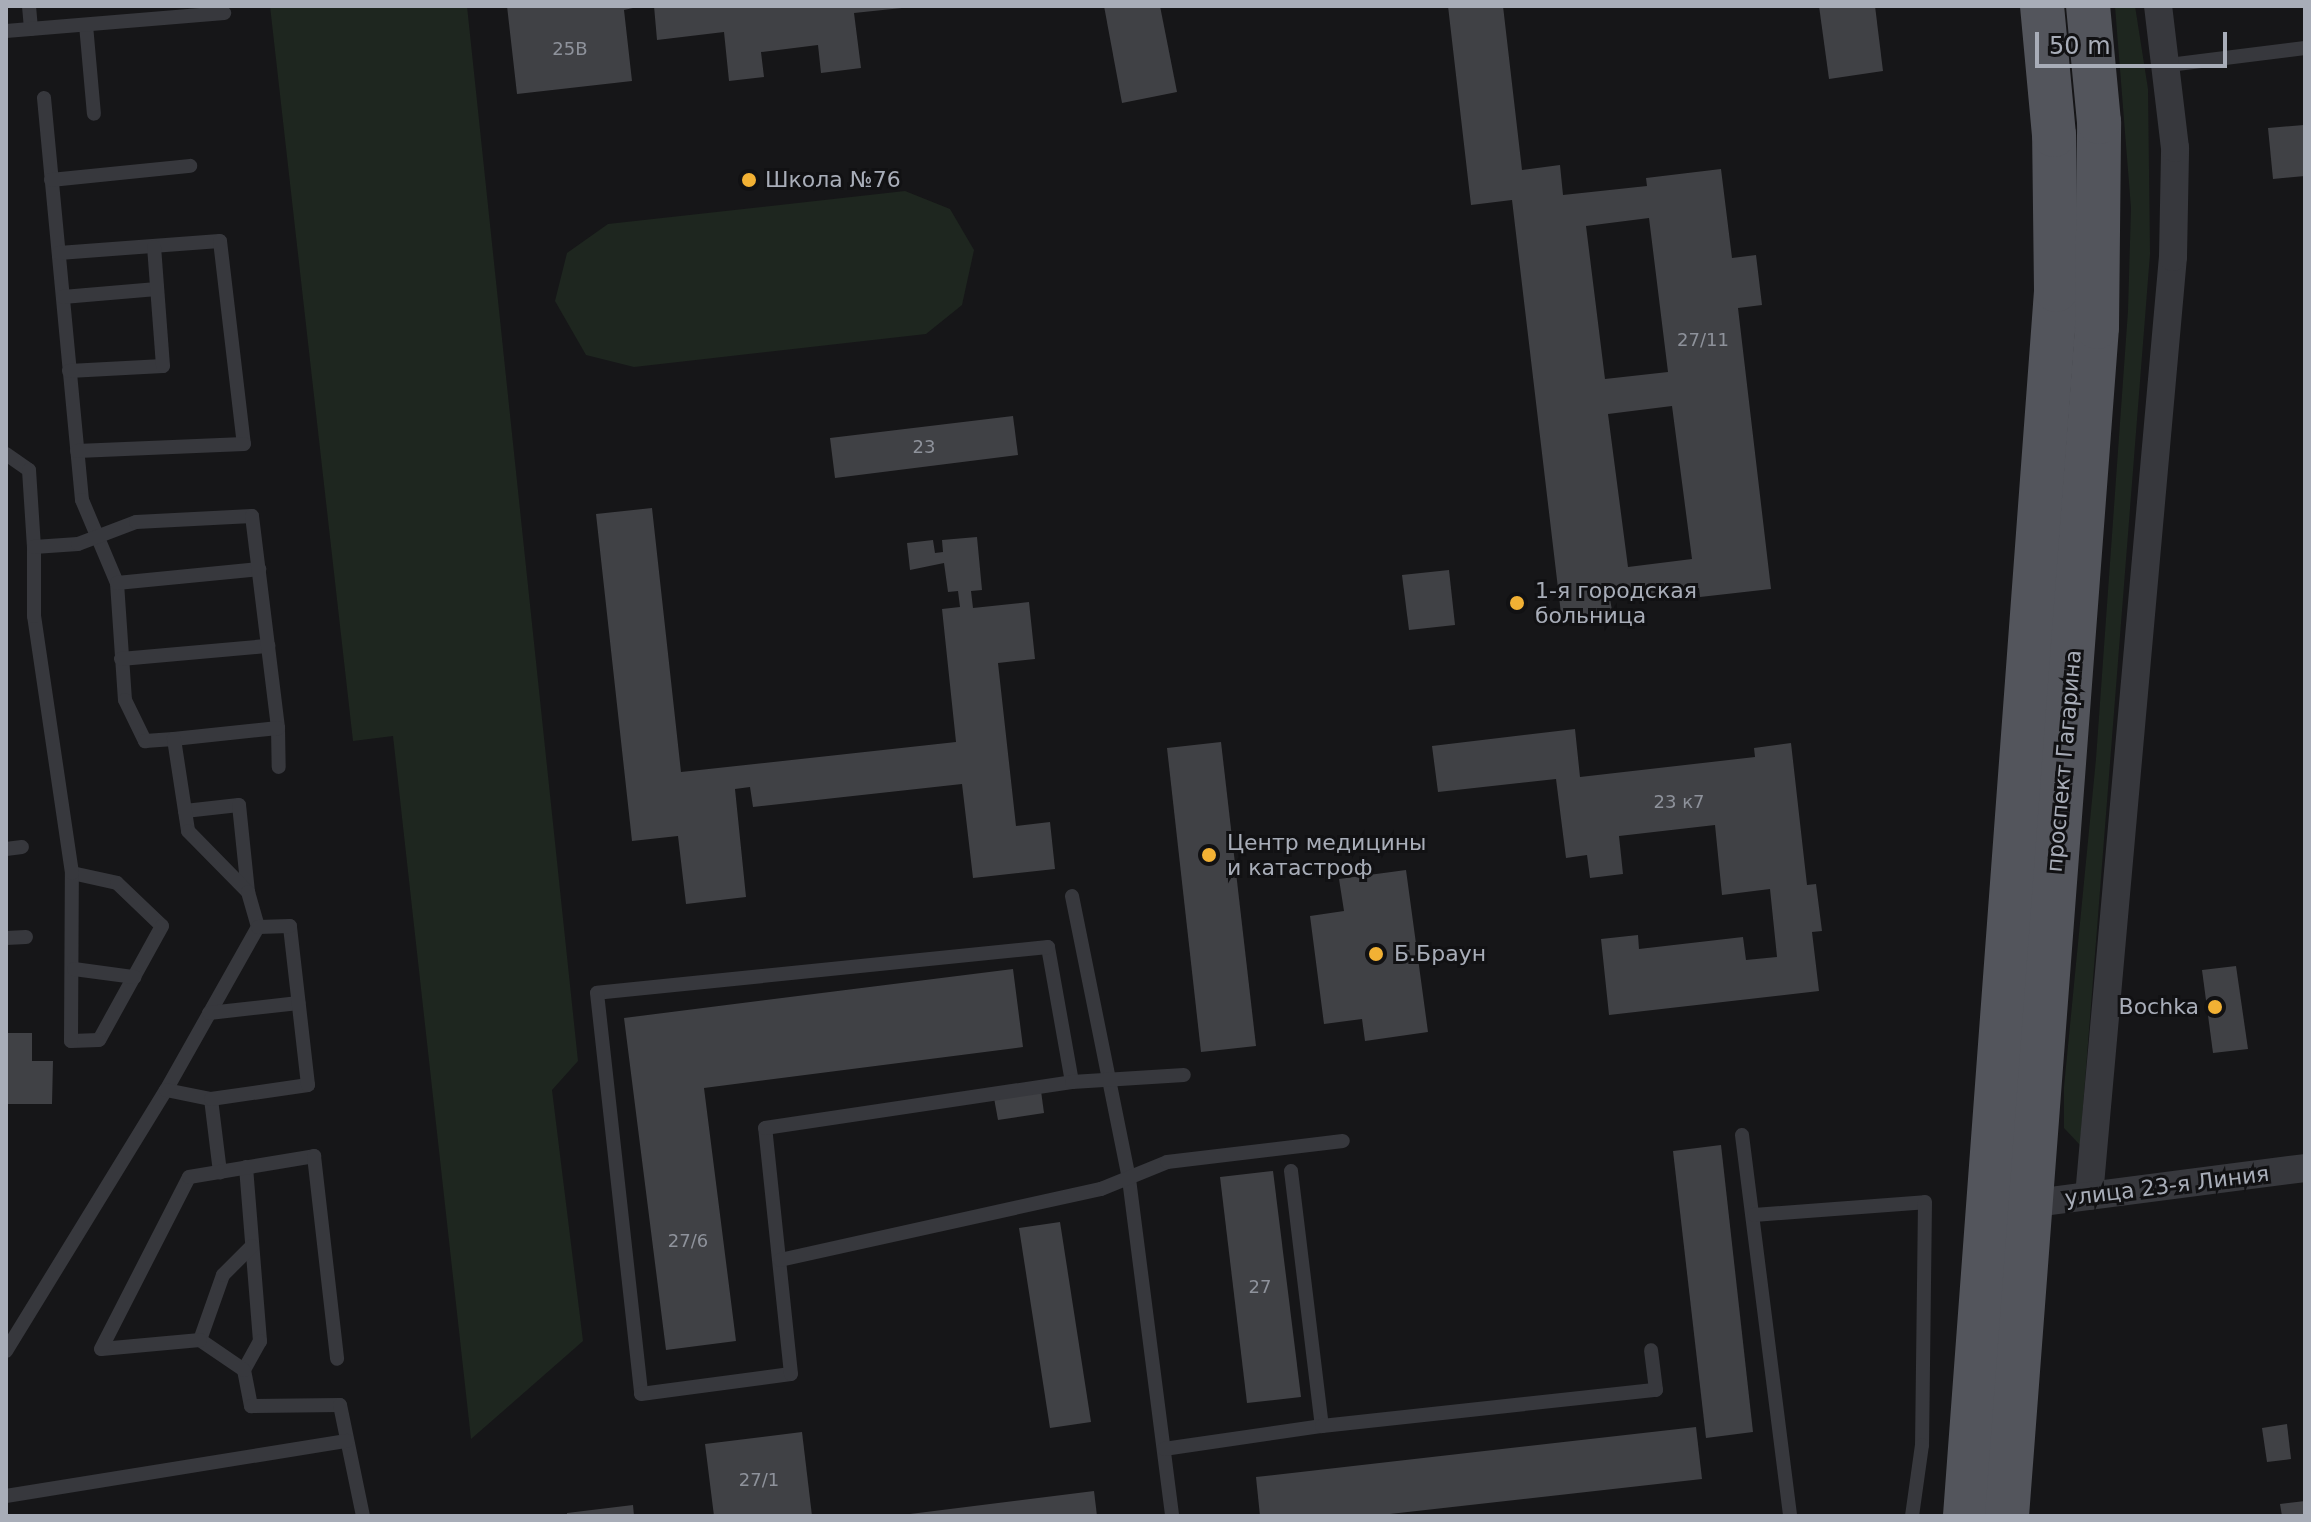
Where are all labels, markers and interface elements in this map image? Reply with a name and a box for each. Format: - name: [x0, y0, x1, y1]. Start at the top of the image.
- scale bar: [2039, 16, 2231, 66]
- text: 50 m: [2049, 32, 2111, 60]
- house number: 25В: [552, 38, 588, 60]
- place label: Школа №76: [765, 167, 901, 193]
- marker: Школа №76: [740, 171, 758, 189]
- house number: 27/11: [1677, 329, 1729, 351]
- house number: 23: [913, 436, 935, 458]
- place label: 1-я городская больница: [1535, 577, 1697, 628]
- marker: 1-я городская больница: [1506, 592, 1528, 614]
- street label: проспект Гагарина: [2041, 649, 2087, 873]
- house number: 23 к7: [1654, 791, 1704, 813]
- place label: Центр медицины и катастроф: [1227, 829, 1426, 880]
- marker: Центр медицины и катастроф: [1198, 844, 1220, 866]
- place label: Б.Браун: [1394, 941, 1486, 967]
- marker: Б.Браун: [1365, 943, 1387, 965]
- place label: Bochka: [2119, 994, 2199, 1020]
- marker: Bochka: [2206, 998, 2224, 1016]
- street label: улица 23-я Линия: [2063, 1160, 2271, 1212]
- house number: 27/6: [668, 1230, 708, 1252]
- house number: 27: [1249, 1276, 1271, 1298]
- house number: 27/1: [739, 1469, 779, 1491]

